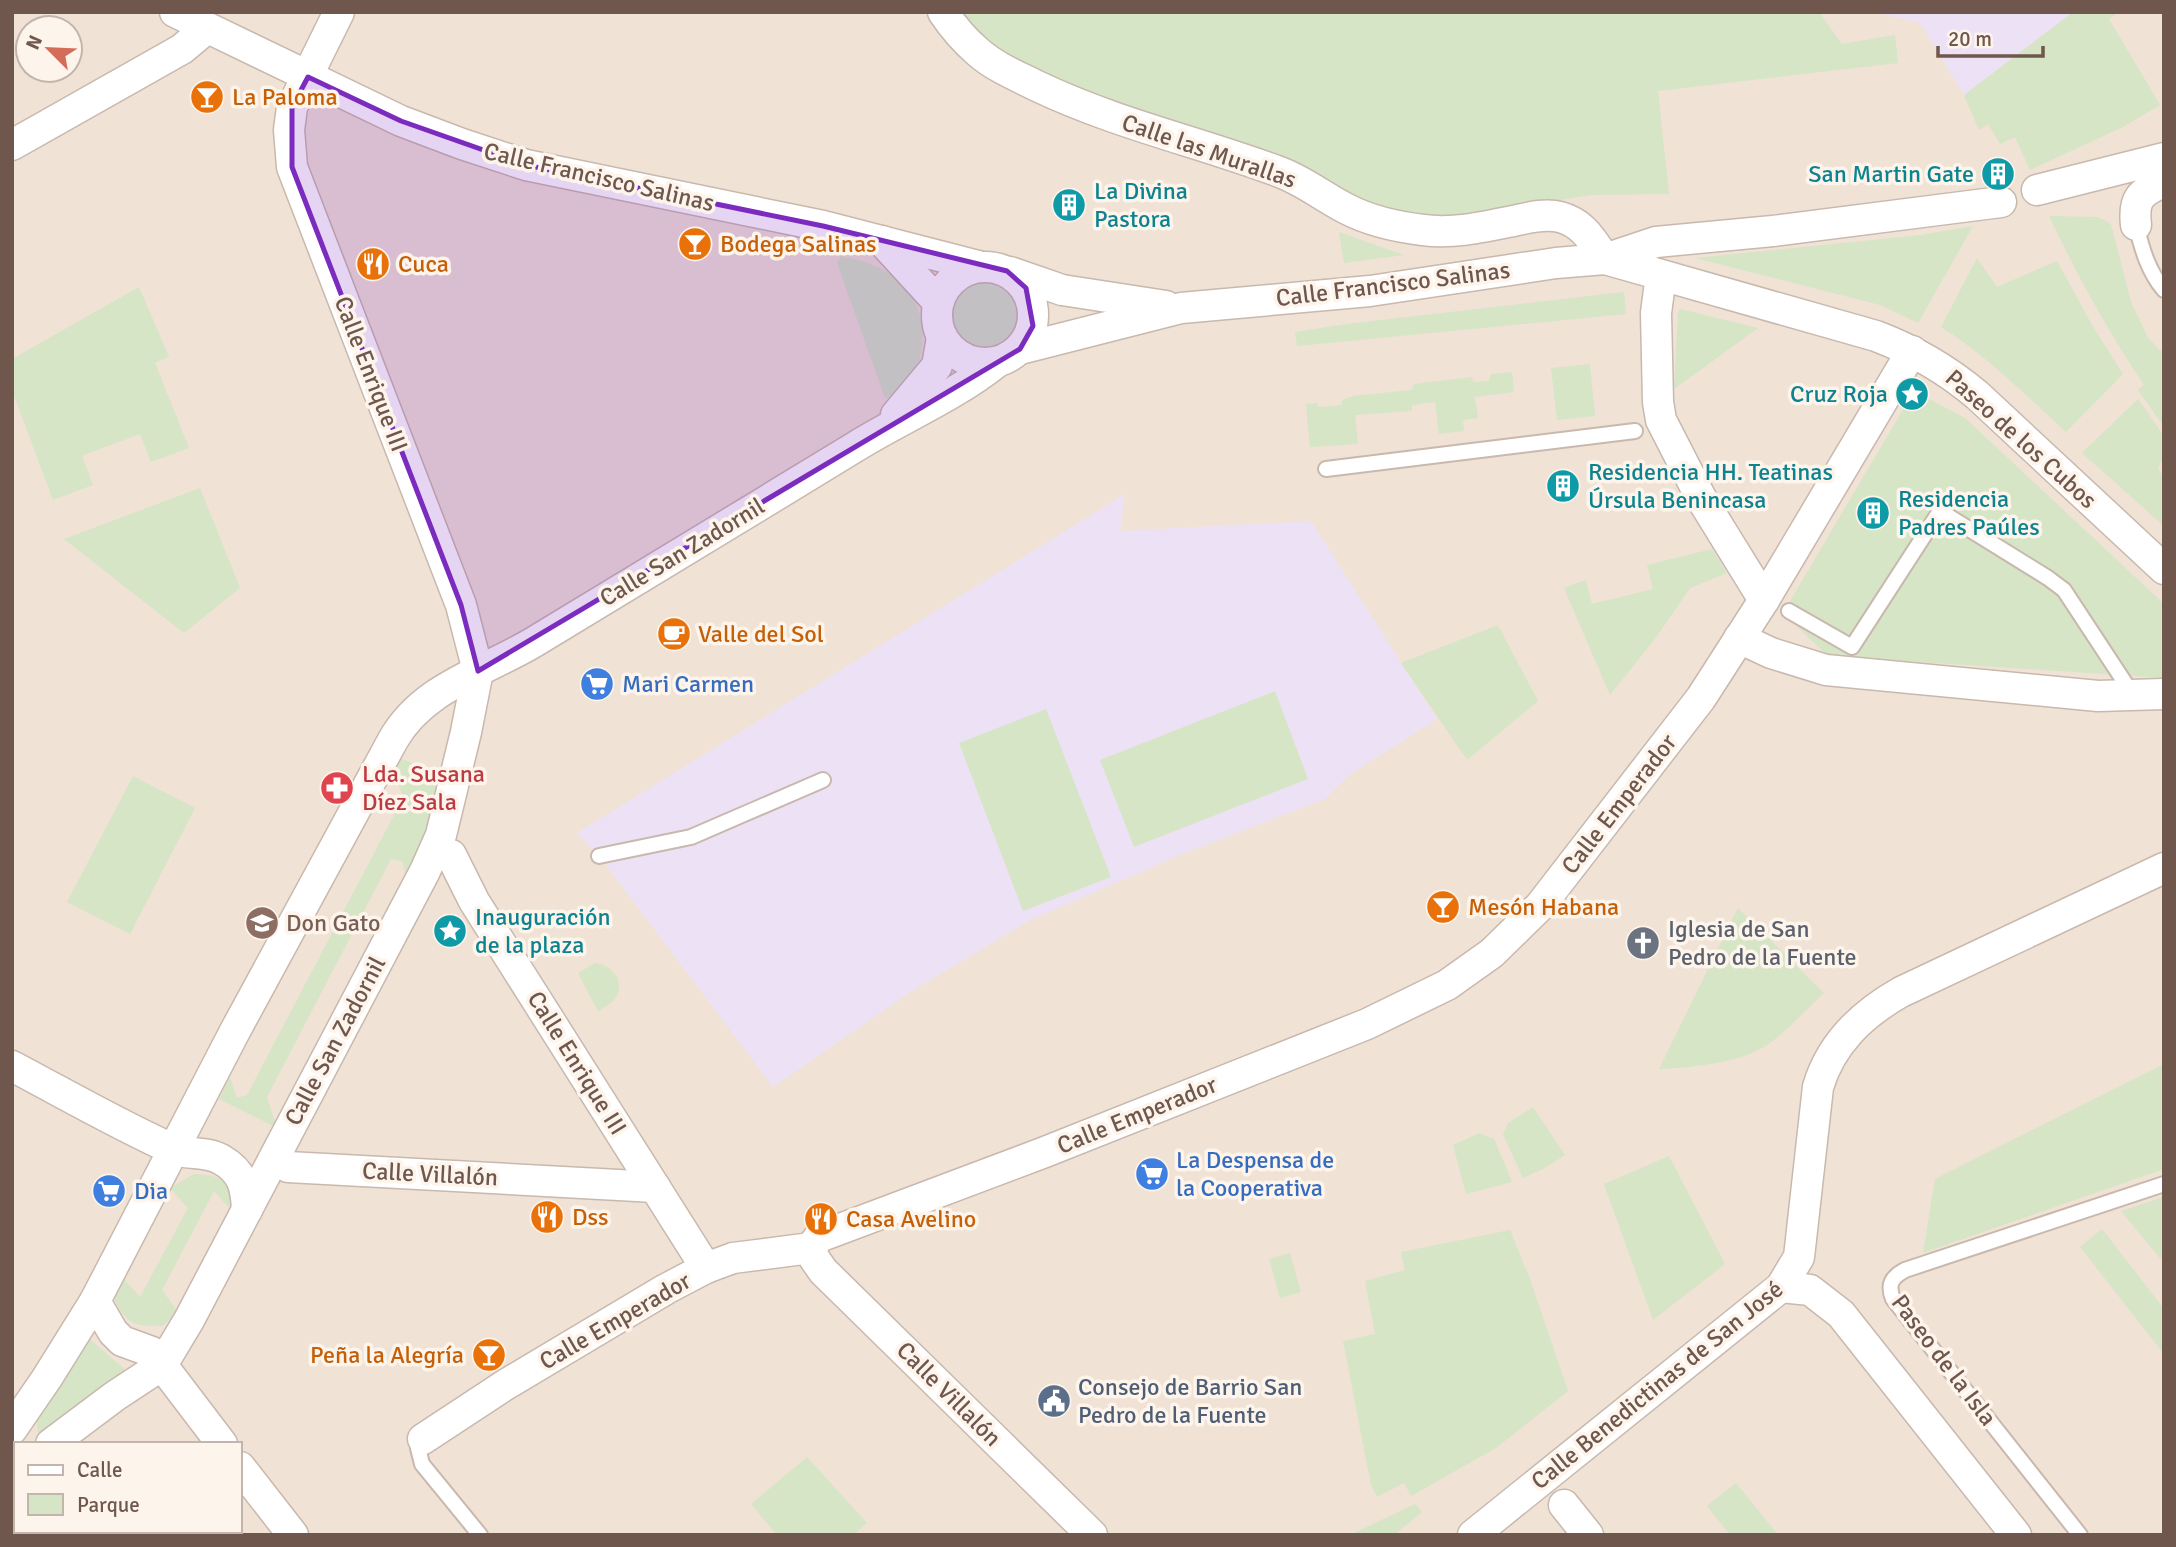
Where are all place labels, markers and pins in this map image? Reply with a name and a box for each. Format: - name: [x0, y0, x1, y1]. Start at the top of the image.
- bar icon: La Paloma: [188, 78, 226, 116]
- place label: La Paloma: [232, 82, 338, 112]
- building icon: San Martin Gate: [1979, 155, 2017, 193]
- place label: San Martin Gate: [1808, 159, 1974, 189]
- place label: La Divina Pastora: [1094, 176, 1188, 234]
- building icon: La Divina Pastora: [1050, 186, 1088, 224]
- bar icon: Bodega Salinas: [676, 225, 714, 263]
- place label: Bodega Salinas: [720, 229, 877, 259]
- restaurant icon: Cuca: [354, 245, 392, 283]
- place label: Cuca: [398, 249, 449, 279]
- place icon: Cruz Roja: [1893, 375, 1931, 413]
- place label: Cruz Roja: [1790, 379, 1888, 409]
- place label: Residencia HH. Teatinas Úrsula Benincasa: [1588, 457, 1833, 515]
- building icon: Residencia HH. Teatinas Úrsula Benincasa: [1544, 467, 1582, 505]
- place label: Residencia Padres Paúles: [1898, 484, 2040, 542]
- building icon: Residencia Padres Paúles: [1854, 494, 1892, 532]
- cafe icon: Valle del Sol: [655, 615, 693, 653]
- place label: Valle del Sol: [698, 619, 824, 649]
- supermarket icon: Mari Carmen: [578, 665, 616, 703]
- place label: Mari Carmen: [622, 669, 754, 699]
- place label: Lda. Susana Díez Sala: [362, 759, 485, 817]
- pharmacy icon: Lda. Susana Díez Sala: [318, 769, 356, 807]
- bar icon: Mesón Habana: [1424, 888, 1462, 926]
- place label: Mesón Habana: [1468, 892, 1619, 922]
- place label: Inauguración de la plaza: [475, 902, 611, 960]
- school or university icon: Don Gato: [243, 904, 281, 942]
- place label: Don Gato: [286, 908, 380, 938]
- place icon: Inauguración de la plaza: [431, 912, 469, 950]
- place label: Iglesia de San Pedro de la Fuente: [1668, 914, 1857, 972]
- church icon: Iglesia de San Pedro de la Fuente: [1624, 924, 1662, 962]
- place label: La Despensa de la Cooperativa: [1176, 1145, 1334, 1203]
- supermarket icon: La Despensa de la Cooperativa: [1133, 1155, 1171, 1193]
- supermarket icon: Dia: [90, 1172, 128, 1210]
- place label: Dia: [134, 1176, 168, 1206]
- restaurant icon: Dss: [528, 1198, 566, 1236]
- restaurant icon: Casa Avelino: [802, 1200, 840, 1238]
- place label: Dss: [572, 1202, 609, 1232]
- place label: Casa Avelino: [846, 1204, 976, 1234]
- bar icon: Peña la Alegría: [470, 1336, 508, 1374]
- place label: Peña la Alegría: [310, 1340, 464, 1370]
- place label: Consejo de Barrio San Pedro de la Fuente: [1078, 1372, 1302, 1430]
- public building icon: Consejo de Barrio San Pedro de la Fuente: [1035, 1382, 1073, 1420]

